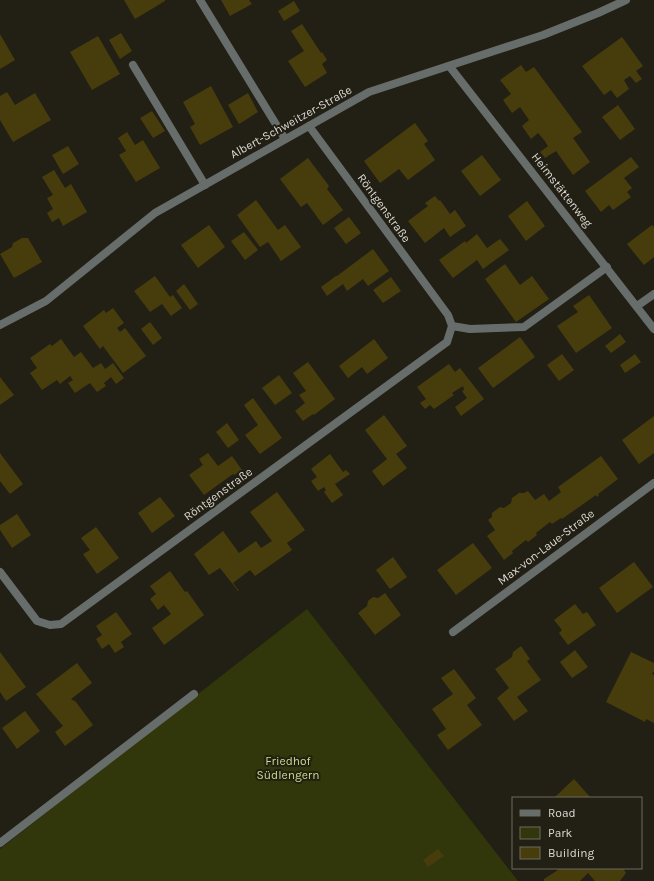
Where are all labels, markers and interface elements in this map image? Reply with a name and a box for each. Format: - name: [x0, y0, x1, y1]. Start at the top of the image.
- street label: Albert-Schweitzer-Straße: [228, 83, 354, 161]
- street label: Heimstättenweg: [529, 150, 596, 230]
- street label: Röntgenstraße: [354, 171, 414, 245]
- street label: Röntgenstraße: [181, 464, 255, 524]
- street label: Max-von-Laue-Straße: [495, 506, 597, 588]
- park label: Friedhof Südlengern: [257, 754, 319, 782]
- legend: [512, 797, 642, 869]
- text: Road: [548, 806, 576, 820]
- text: Park: [548, 826, 573, 840]
- text: Building: [548, 846, 595, 860]

